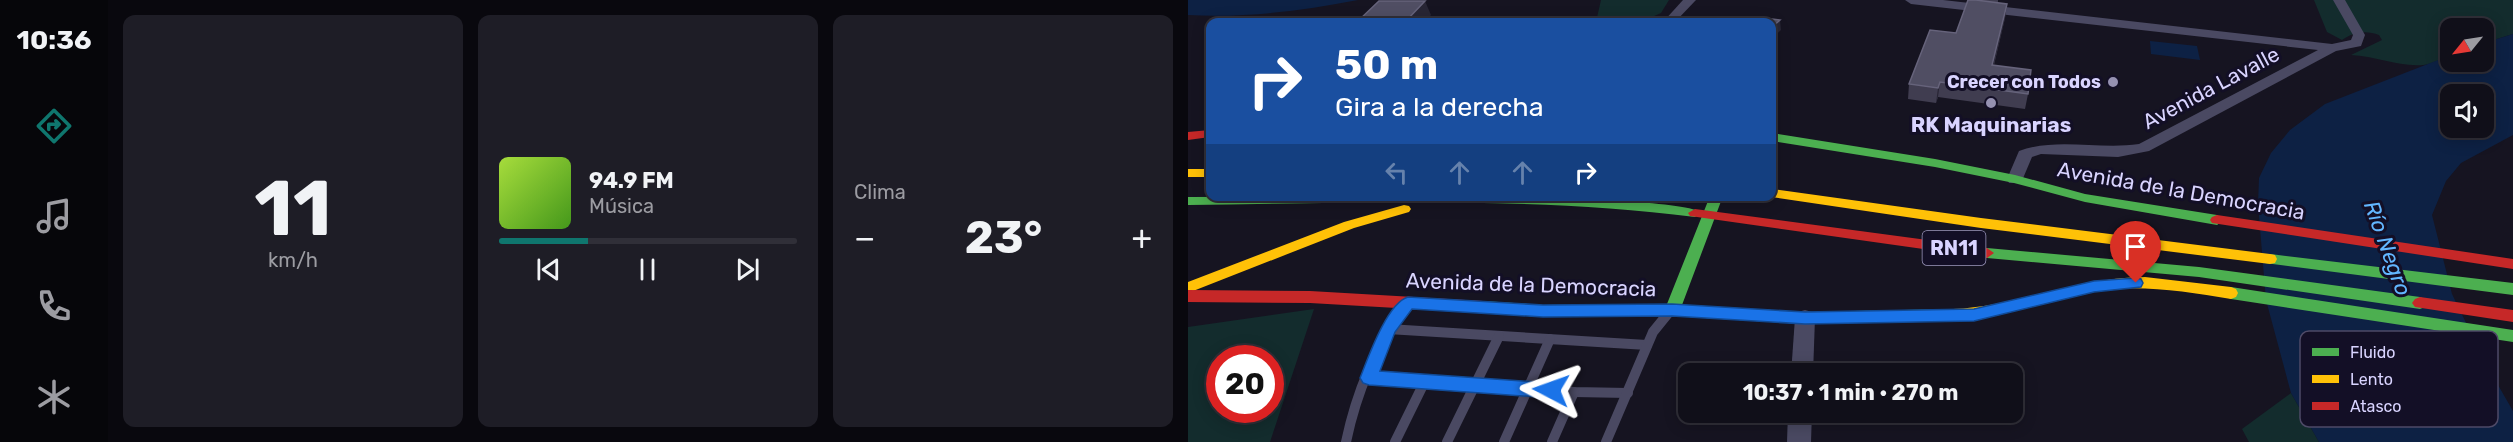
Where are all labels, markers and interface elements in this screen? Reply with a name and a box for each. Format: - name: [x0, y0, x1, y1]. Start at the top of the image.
- north arrow: [2440, 18, 2494, 72]
- map controls: [2440, 18, 2494, 138]
- text: 10:36: [16, 24, 92, 56]
- text: 50 m: [1335, 40, 1438, 90]
- street label: Avenida Lavalle: [2138, 41, 2283, 134]
- icon: right: [1236, 42, 1314, 120]
- place label: Crecer con Todos: [1947, 71, 2101, 93]
- marker: Crecer con Todos: [2106, 75, 2120, 89]
- button: sound: [2440, 84, 2494, 138]
- text: Gira a la derecha: [1335, 91, 1544, 123]
- marker: RK Maquinarias: [1984, 96, 1998, 110]
- icon: directions: [33, 105, 75, 147]
- place label: RK Maquinarias: [1911, 112, 2071, 137]
- icon: left: [1380, 156, 1413, 189]
- icon: ahead: [1443, 156, 1476, 189]
- icon: ahead: [1506, 156, 1539, 189]
- icon: right: [1569, 156, 1602, 189]
- street label: Avenida de la Democracia: [2055, 156, 2307, 225]
- text: 11: [254, 162, 332, 255]
- text: 94.9 FM: [589, 167, 674, 194]
- text: Clima: [854, 180, 906, 204]
- text: Música: [589, 194, 654, 218]
- icon: music: [33, 195, 75, 237]
- water label: Río Negro: [2358, 197, 2417, 299]
- text: 23°: [965, 211, 1042, 264]
- text: −: [854, 218, 875, 257]
- text: +: [1131, 218, 1152, 257]
- pin: [2110, 221, 2161, 283]
- icon: arrive: [2119, 230, 2152, 263]
- road number: RN11: [1922, 231, 1986, 265]
- text: km/h: [268, 248, 318, 272]
- icon: previous: [532, 253, 565, 286]
- icon: pause: [631, 253, 664, 286]
- icon: next: [731, 253, 764, 286]
- street label: Avenida de la Democracia: [1405, 268, 1657, 301]
- icon: phone: [33, 285, 75, 327]
- legend: [2300, 331, 2498, 427]
- text: Fluido: [2350, 343, 2395, 362]
- speed limit sign: 20: [1206, 345, 1284, 423]
- position arrow: [1519, 358, 1583, 422]
- text: Lento: [2350, 370, 2393, 389]
- icon: climate: [33, 376, 75, 418]
- text: 10:37 · 1 min · 270 m: [1743, 379, 1958, 406]
- text: Atasco: [2350, 397, 2402, 416]

